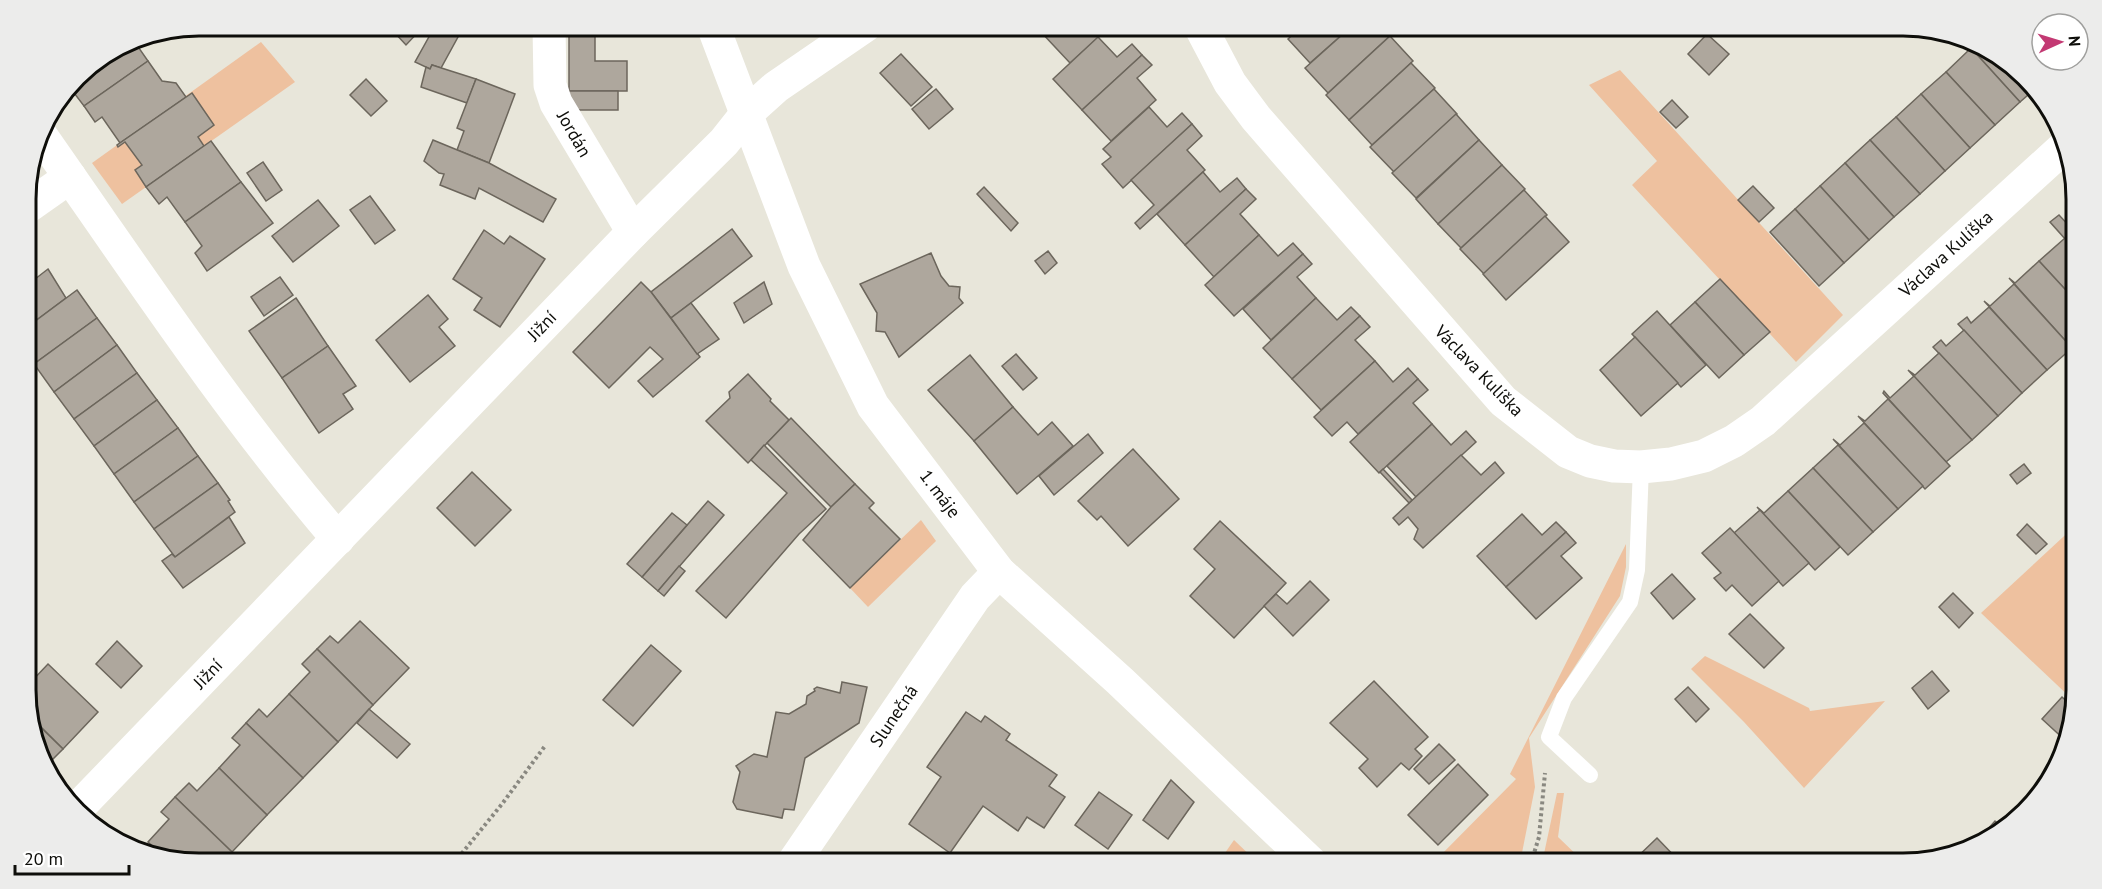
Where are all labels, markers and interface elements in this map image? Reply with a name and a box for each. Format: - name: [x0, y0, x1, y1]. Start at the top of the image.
- north arrow: [2030, 12, 2090, 72]
- text: N: [2065, 35, 2085, 47]
- street label: Jordán: [552, 106, 597, 161]
- street label: Václava Kulíška: [1893, 205, 1997, 302]
- street label: Jižní: [521, 306, 561, 346]
- street label: Václava Kulíška: [1429, 319, 1529, 421]
- street label: 1. máje: [915, 465, 966, 522]
- street label: Jižní: [187, 654, 227, 694]
- street label: Slunečná: [864, 680, 923, 751]
- scale bar: [15, 838, 129, 876]
- text: 20 m: [24, 847, 63, 870]

